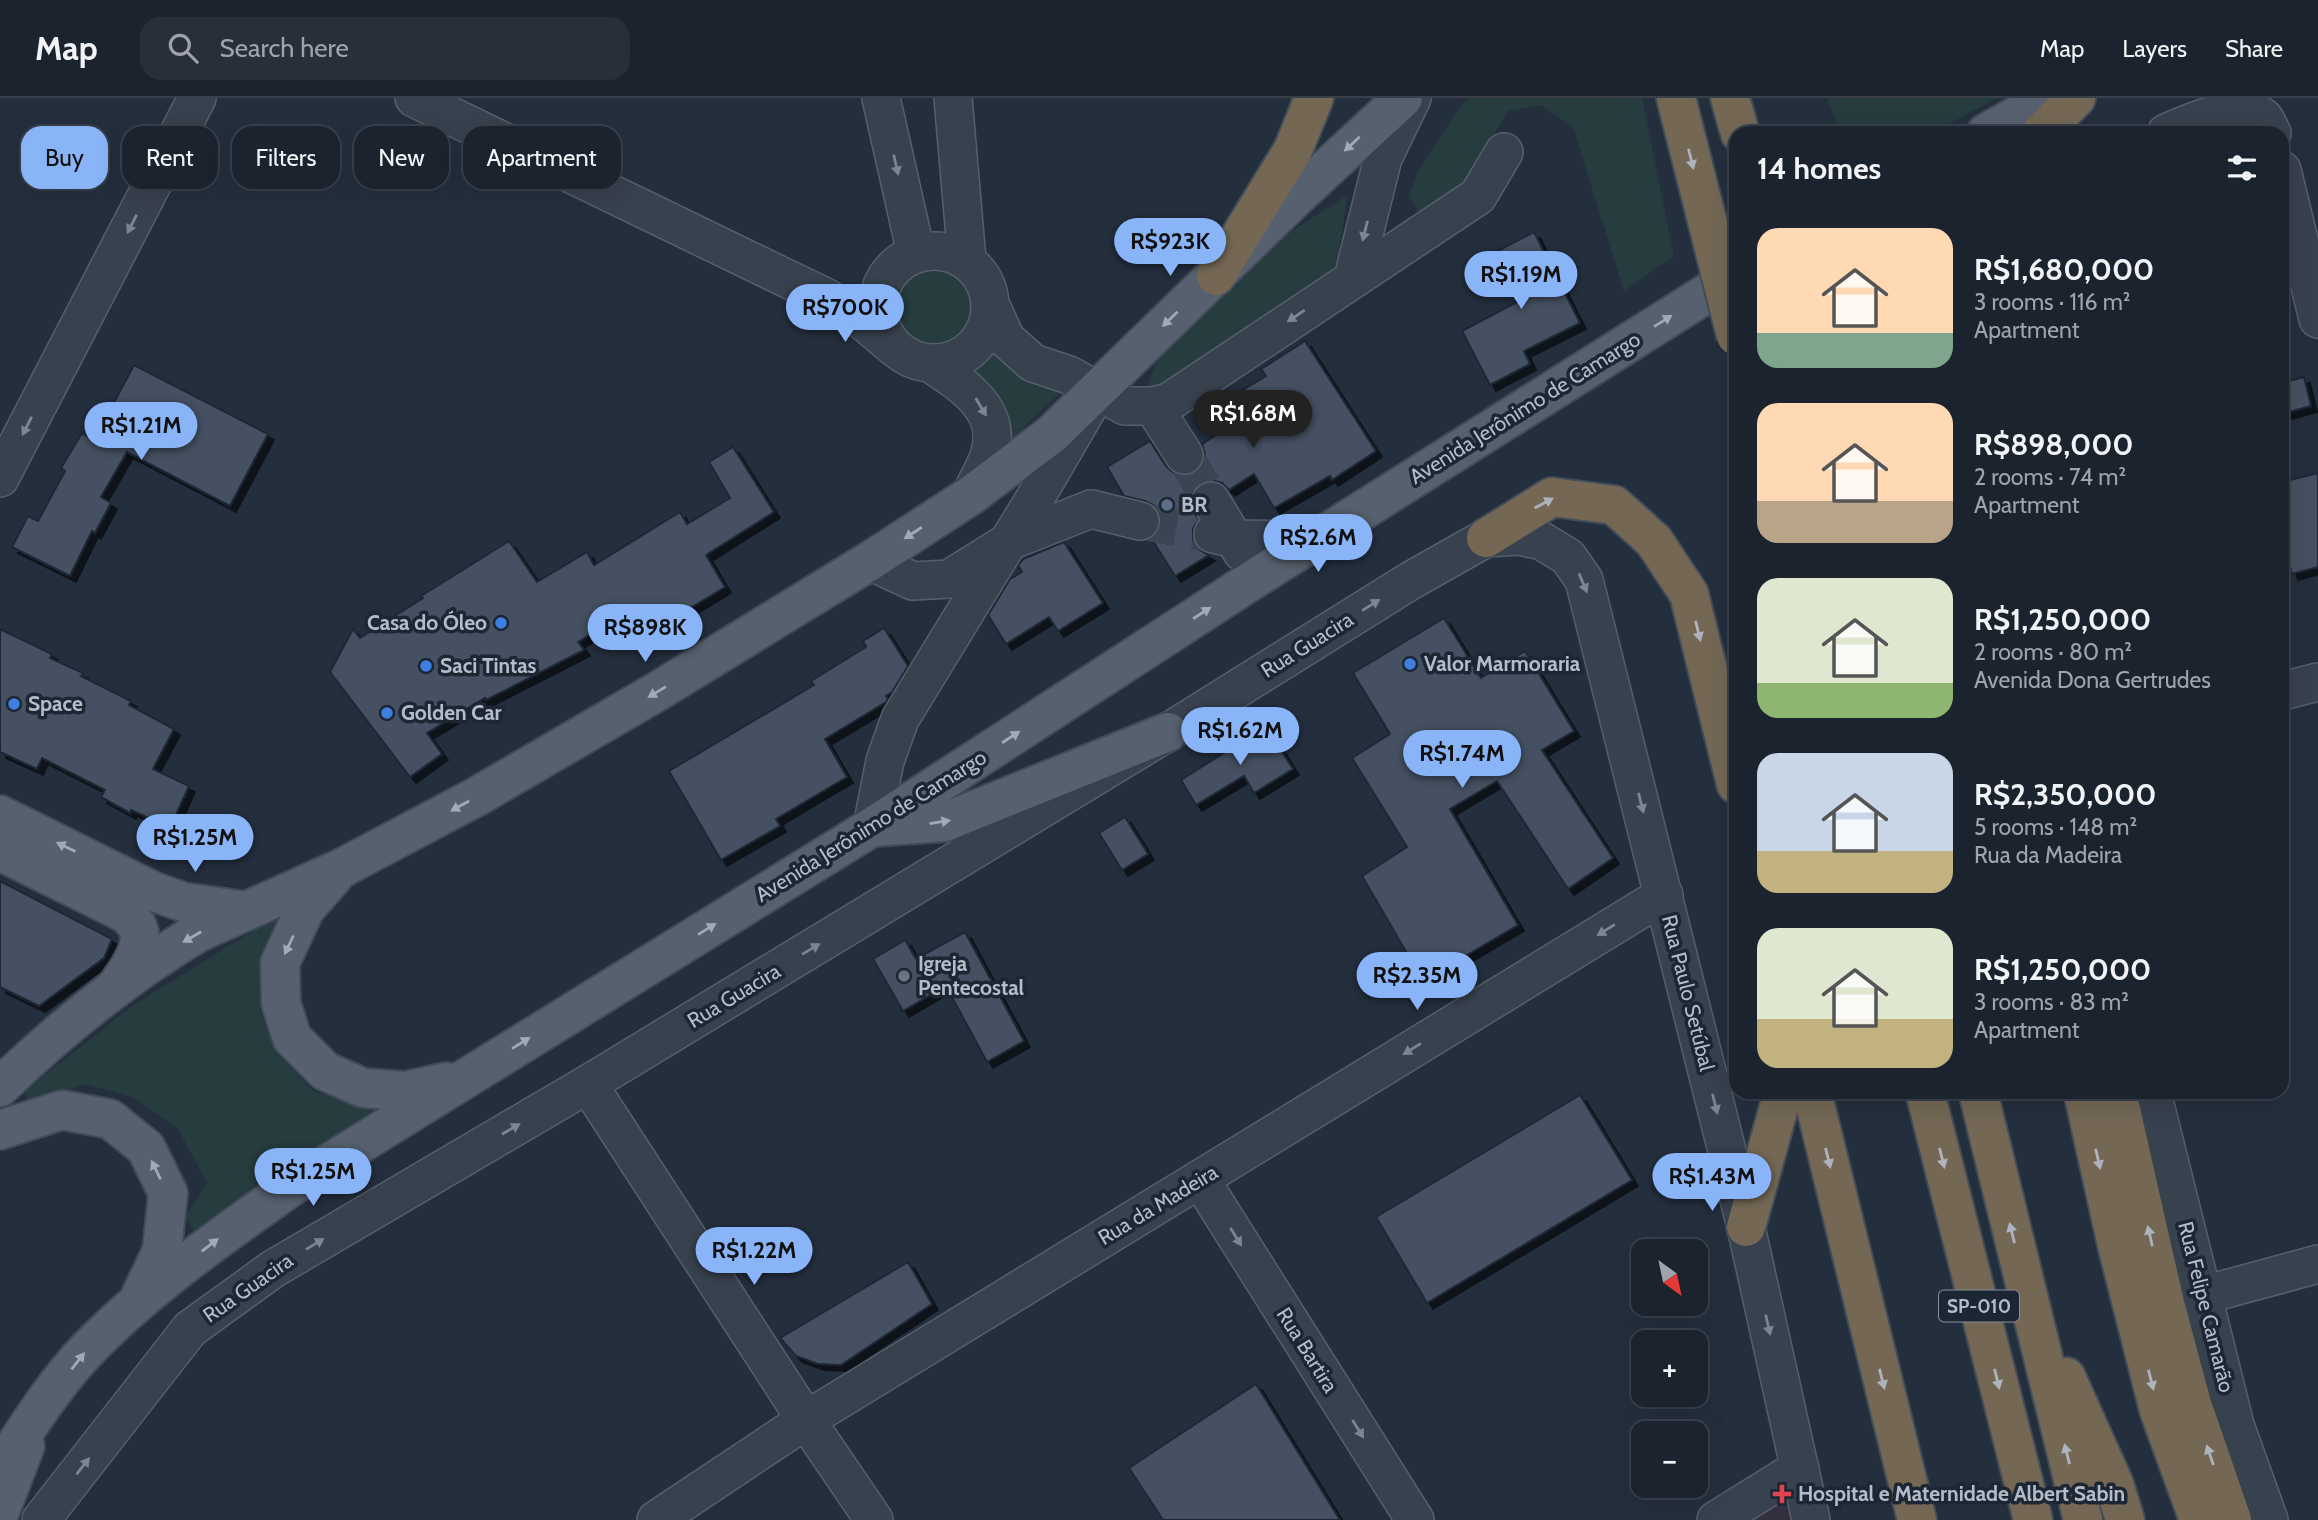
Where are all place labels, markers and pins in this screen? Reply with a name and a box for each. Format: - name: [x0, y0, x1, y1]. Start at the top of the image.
- pin: R$923K: [1113, 218, 1227, 278]
- pin: R$1.19M: [1456, 252, 1586, 311]
- pin: R$700K: [788, 285, 902, 344]
- pin: R$1.68M: [1188, 390, 1318, 450]
- pin: R$1.21M: [76, 402, 206, 462]
- place label: BR: [1181, 492, 1207, 517]
- marker: BR: [1159, 497, 1175, 513]
- pin: R$2.6M: [1261, 514, 1375, 574]
- pin: R$898K: [588, 604, 702, 664]
- place label: Casa do Óleo: [367, 610, 487, 635]
- marker: Casa do Óleo: [493, 615, 509, 631]
- place label: Valor Marmoraria: [1424, 651, 1581, 676]
- place label: Saci Tintas: [440, 653, 537, 678]
- marker: Valor Marmoraria: [1402, 656, 1418, 672]
- marker: Saci Tintas: [418, 658, 434, 674]
- place label: Space: [28, 691, 83, 716]
- marker: Space: [6, 696, 22, 712]
- place label: Golden Car: [401, 700, 502, 725]
- marker: Golden Car: [379, 705, 395, 721]
- pin: R$1.62M: [1175, 708, 1305, 767]
- pin: R$1.74M: [1397, 730, 1527, 790]
- pin: R$1.25M: [130, 814, 260, 874]
- place label: Igreja Pentecostal: [918, 951, 1025, 1000]
- pin: R$2.35M: [1352, 953, 1482, 1012]
- marker: Igreja Pentecostal: [896, 968, 912, 984]
- pin: R$1.25M: [248, 1148, 378, 1208]
- pin: R$1.43M: [1647, 1154, 1777, 1213]
- pin: R$1.22M: [689, 1228, 819, 1287]
- place label: Hospital e Maternidade Albert Sabin: [1798, 1481, 2125, 1506]
- marker: Hospital e Maternidade Albert Sabin: [1772, 1484, 1792, 1504]

